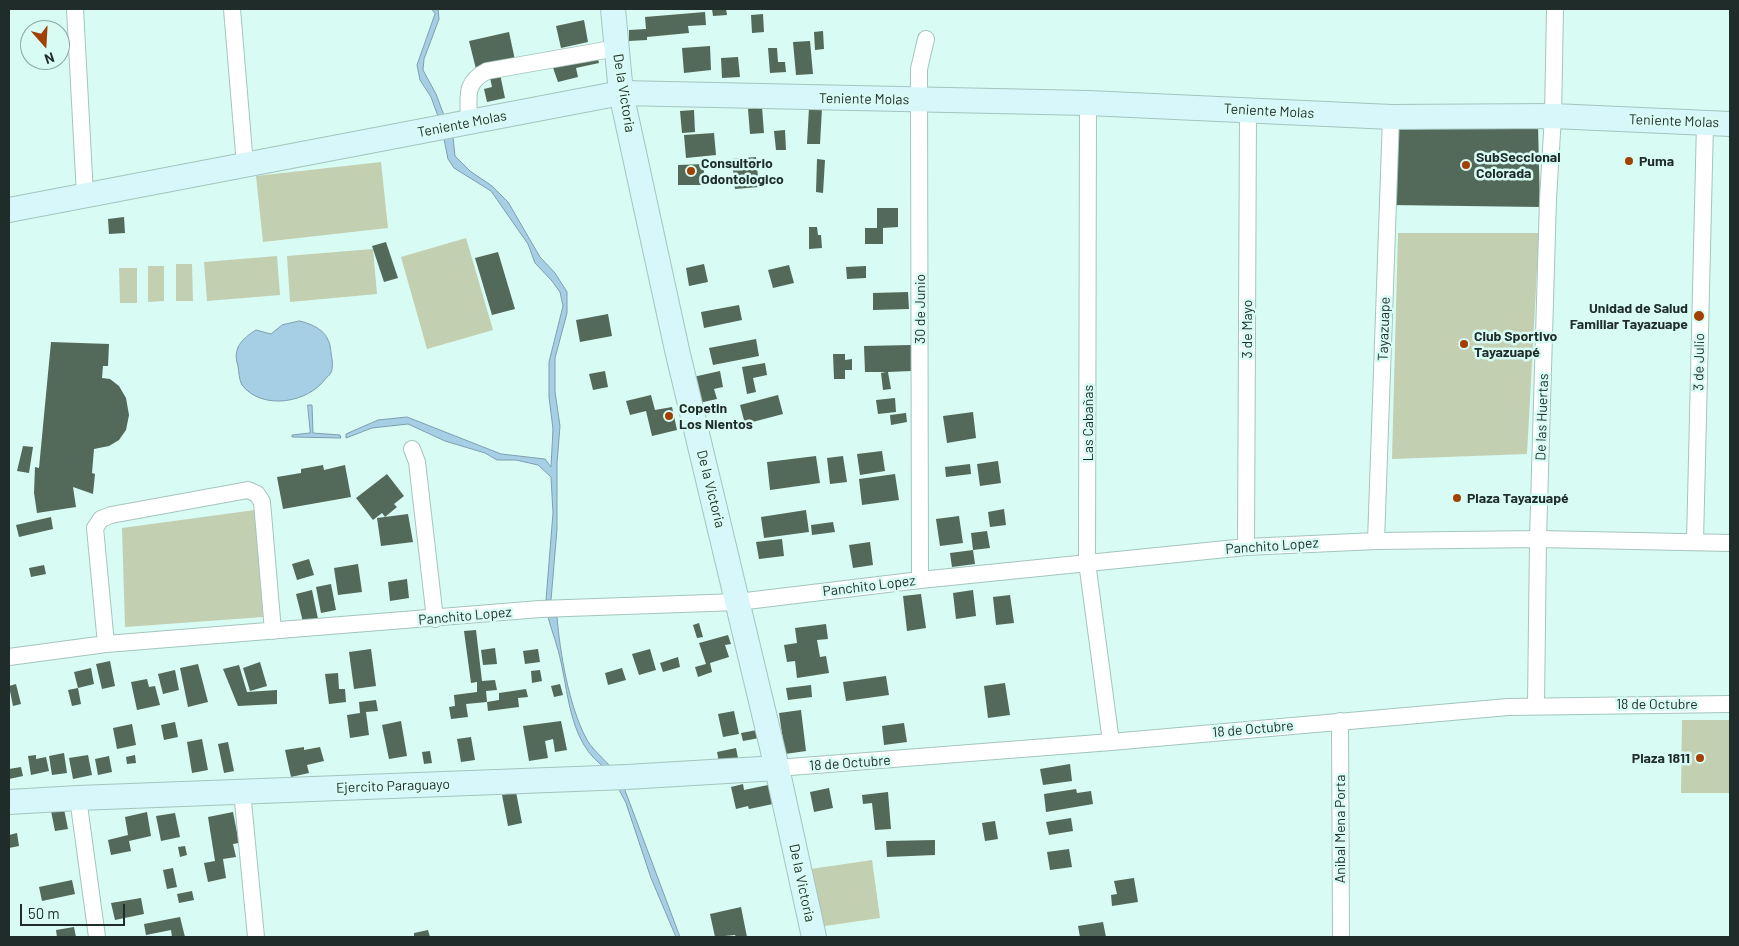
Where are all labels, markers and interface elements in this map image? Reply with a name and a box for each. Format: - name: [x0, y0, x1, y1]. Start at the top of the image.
- north arrow: [20, 20, 70, 70]
- text: N: [43, 49, 57, 68]
- street label: De la Victoria: [609, 52, 639, 134]
- street label: Teniente Molas: [819, 90, 909, 108]
- street label: Teniente Molas: [1223, 100, 1315, 122]
- street label: Teniente Molas: [416, 107, 508, 141]
- street label: Teniente Molas: [1629, 111, 1719, 131]
- place label: SubSeccional Colorada: [1476, 149, 1561, 182]
- place label: Puma: [1639, 153, 1674, 169]
- place label: Consultorio Odontologico: [701, 155, 784, 188]
- marker: Puma: [1623, 155, 1635, 167]
- marker: SubSeccional Colorada: [1460, 159, 1472, 171]
- marker: Consultorio Odontologico: [685, 165, 697, 177]
- street label: 30 de Junio: [912, 274, 928, 344]
- street label: Tayazuape: [1374, 297, 1394, 361]
- street label: 3 de Mayo: [1239, 300, 1255, 358]
- place label: Unidad de Salud Familiar Tayazuape: [1570, 300, 1688, 332]
- marker: Unidad de Salud Familiar Tayazuape: [1692, 309, 1706, 323]
- place label: Club Sportivo Tayazuapé: [1474, 328, 1557, 361]
- street label: 3 de Julio: [1690, 333, 1708, 391]
- marker: Club Sportivo Tayazuapé: [1458, 338, 1470, 350]
- street label: De las Huertas: [1532, 373, 1552, 461]
- street label: Las Cabañas: [1080, 385, 1096, 461]
- place label: Copetin Los Nientos: [679, 400, 753, 432]
- marker: Copetin Los Nientos: [663, 410, 675, 422]
- street label: De la Victoria: [693, 448, 729, 530]
- place label: Plaza Tayazuapé: [1467, 490, 1569, 506]
- marker: Plaza Tayazuapé: [1451, 492, 1463, 504]
- street label: Panchito Lopez: [1225, 534, 1319, 558]
- street label: Panchito Lopez: [822, 572, 916, 600]
- street label: Panchito Lopez: [418, 604, 512, 628]
- street label: 18 de Octubre: [1616, 696, 1698, 712]
- street label: 18 de Octubre: [1212, 717, 1294, 741]
- place label: Plaza 1811: [1632, 750, 1690, 766]
- street label: 18 de Octubre: [809, 752, 891, 774]
- marker: Plaza 1811: [1694, 752, 1706, 764]
- street label: Anibal Mena Porta: [1332, 775, 1348, 883]
- street label: Ejercito Paraguayo: [336, 776, 450, 796]
- street label: De la Victoria: [786, 842, 818, 924]
- scale bar: [22, 894, 128, 926]
- text: 50 m: [28, 904, 60, 922]

